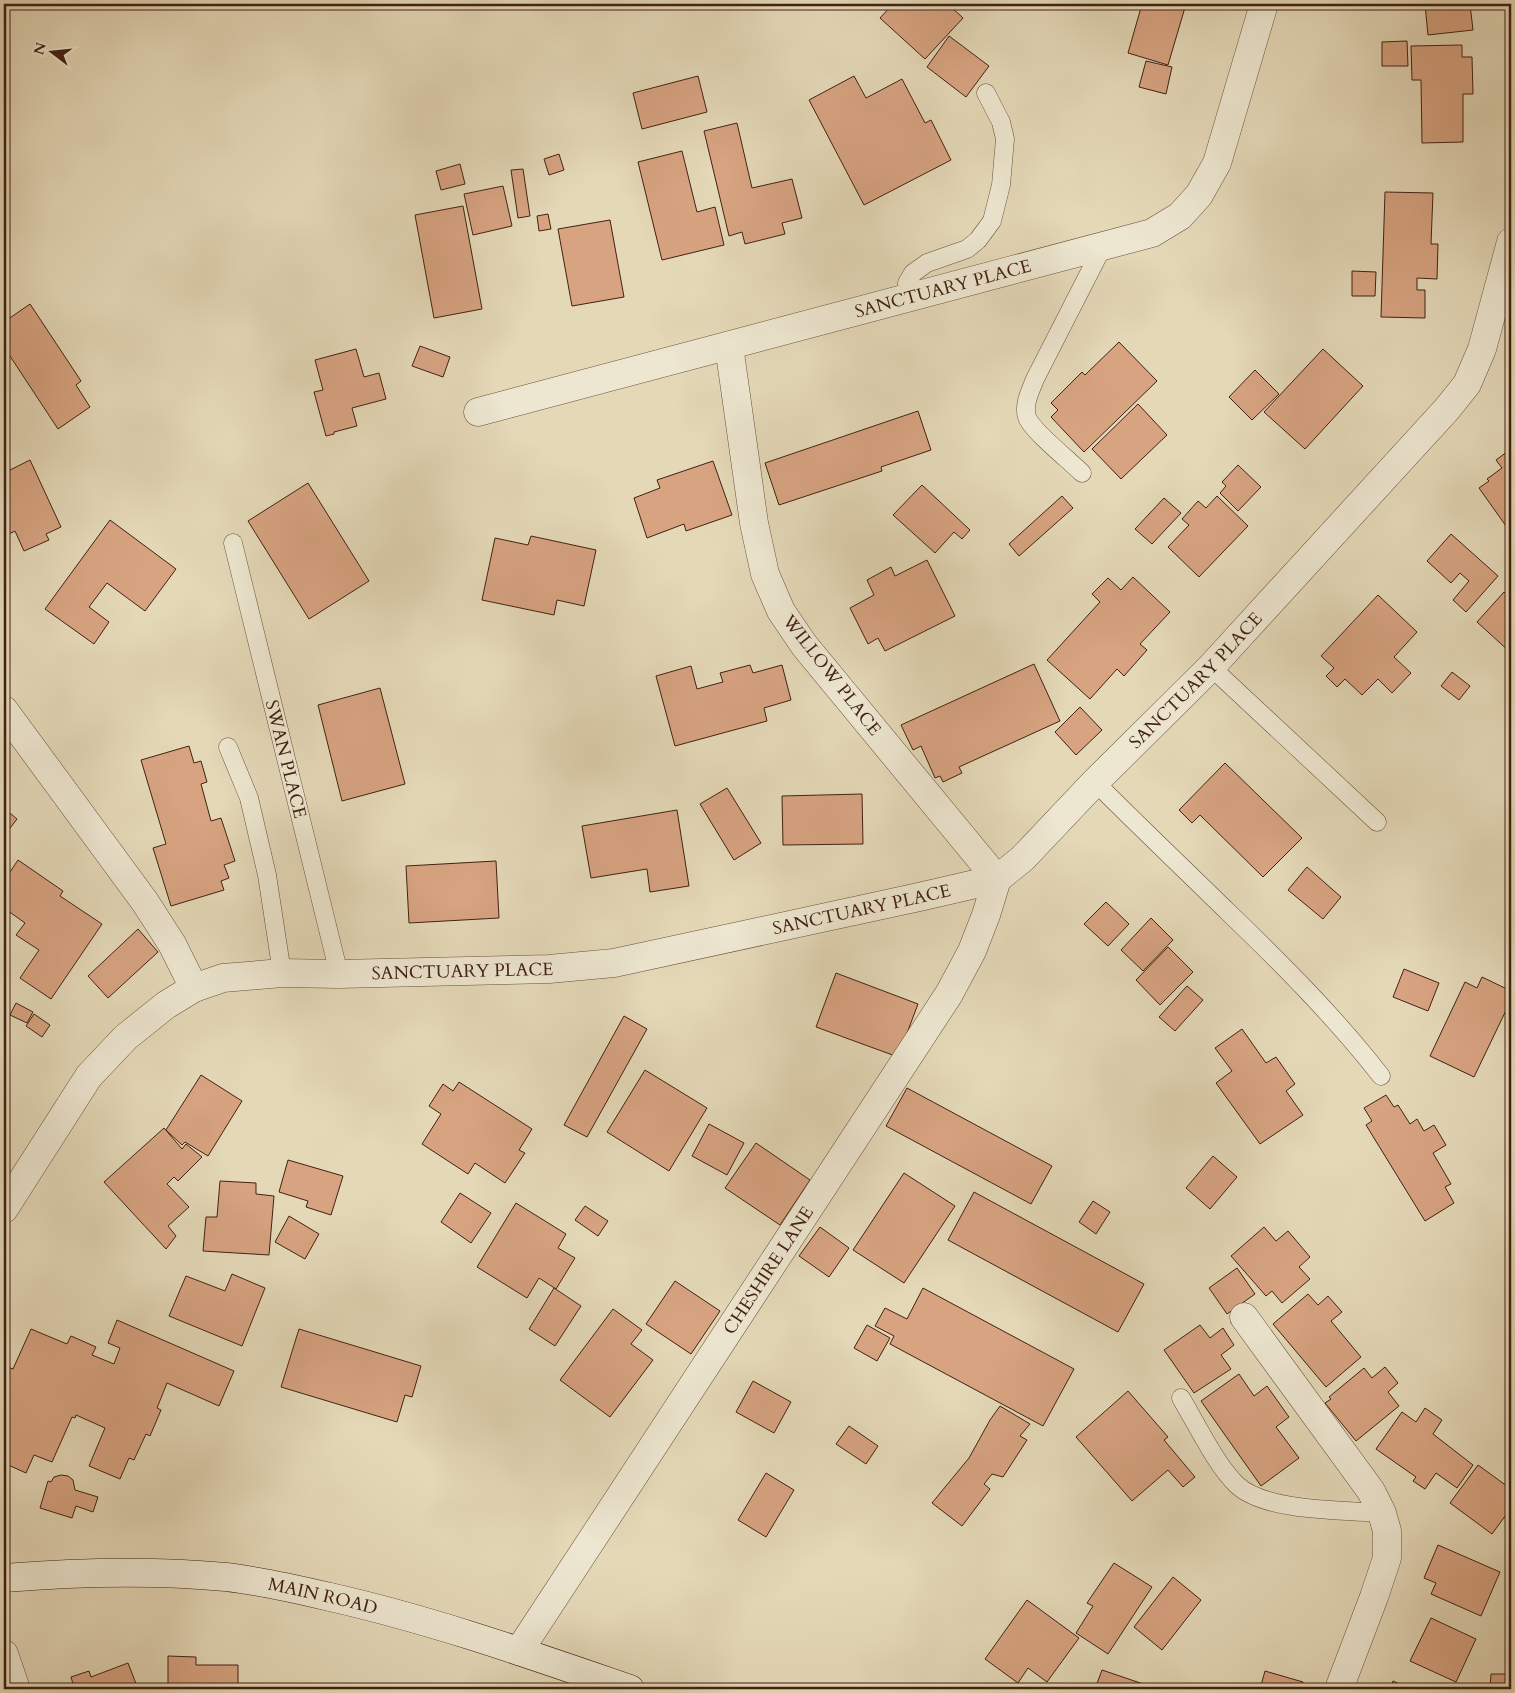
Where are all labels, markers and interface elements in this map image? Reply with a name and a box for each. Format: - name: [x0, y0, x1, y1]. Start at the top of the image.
- north arrow: [28, 28, 78, 78]
- text: N: [29, 40, 51, 57]
- street label: SANCTUARY PLACE: [852, 254, 1034, 324]
- street label: SANCTUARY PLACE: [1124, 607, 1268, 755]
- street label: WILLOW PLACE: [776, 609, 887, 741]
- street label: SWAN PLACE: [259, 697, 312, 821]
- street label: SANCTUARY PLACE: [770, 878, 953, 941]
- street label: SANCTUARY PLACE: [371, 957, 554, 986]
- street label: CHESHIRE LANE: [717, 1201, 820, 1340]
- street label: MAIN ROAD: [266, 1572, 380, 1621]

